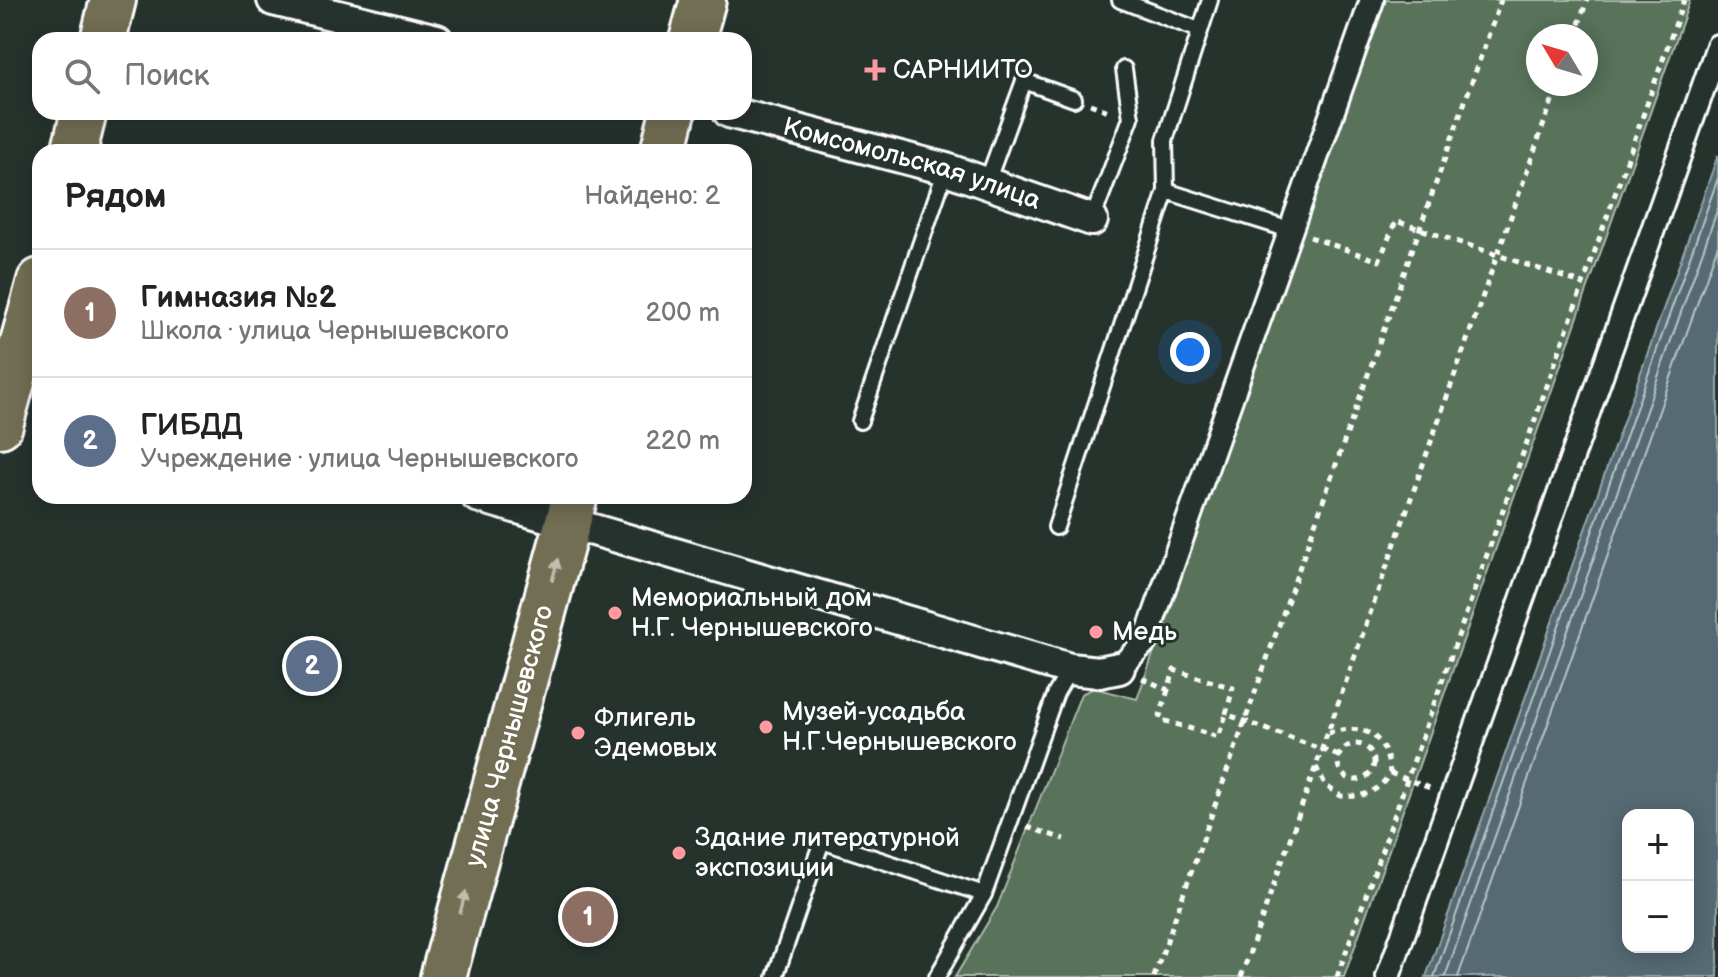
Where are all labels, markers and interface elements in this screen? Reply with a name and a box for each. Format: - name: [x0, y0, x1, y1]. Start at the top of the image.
- north arrow: [1526, 24, 1598, 96]
- search box: [32, 32, 752, 120]
- icon: search: [60, 54, 104, 98]
- place label: САРНИИТО: [893, 55, 1033, 86]
- text: Поиск: [124, 58, 210, 94]
- marker: САРНИИТО: [864, 59, 886, 81]
- street label: Комсомольская улица: [780, 111, 1045, 216]
- text: Рядом: [64, 176, 166, 217]
- text: Найдено: 2: [584, 181, 720, 212]
- text: Гимназия №2: [140, 280, 337, 316]
- text: 1: [85, 298, 95, 329]
- text: 200 m: [646, 298, 720, 329]
- text: Школа · улица Чернышевского: [140, 316, 509, 347]
- your location: [1170, 332, 1210, 372]
- text: ГИБДД: [140, 408, 243, 444]
- text: 2: [82, 426, 98, 457]
- text: 220 m: [646, 426, 720, 457]
- text: Учреждение · улица Чернышевского: [140, 444, 578, 475]
- one-way arrow: [549, 558, 562, 582]
- place label: Мемориальный дом Н.Г. Чернышевского: [631, 583, 873, 644]
- street label: улица Чернышевского: [458, 602, 560, 870]
- marker: Мемориальный дом Н.Г. Чернышевского: [606, 604, 624, 622]
- place label: Медь: [1112, 617, 1177, 648]
- marker: Медь: [1087, 623, 1105, 641]
- pin: 2: [286, 636, 338, 696]
- place label: Музей-усадьба Н.Г.Чернышевского: [782, 697, 1017, 758]
- place label: Флигель Эдемовых: [594, 703, 717, 764]
- marker: Музей-усадьба Н.Г.Чернышевского: [757, 718, 775, 736]
- marker: Флигель Эдемовых: [569, 724, 587, 742]
- map controls: [1622, 809, 1694, 953]
- button: +: [1622, 809, 1694, 881]
- place label: Здание литературной экспозиции: [695, 823, 960, 884]
- marker: Здание литературной экспозиции: [670, 844, 688, 862]
- button: −: [1622, 881, 1694, 953]
- pin: 1: [562, 887, 614, 947]
- one-way arrow: [458, 889, 470, 914]

